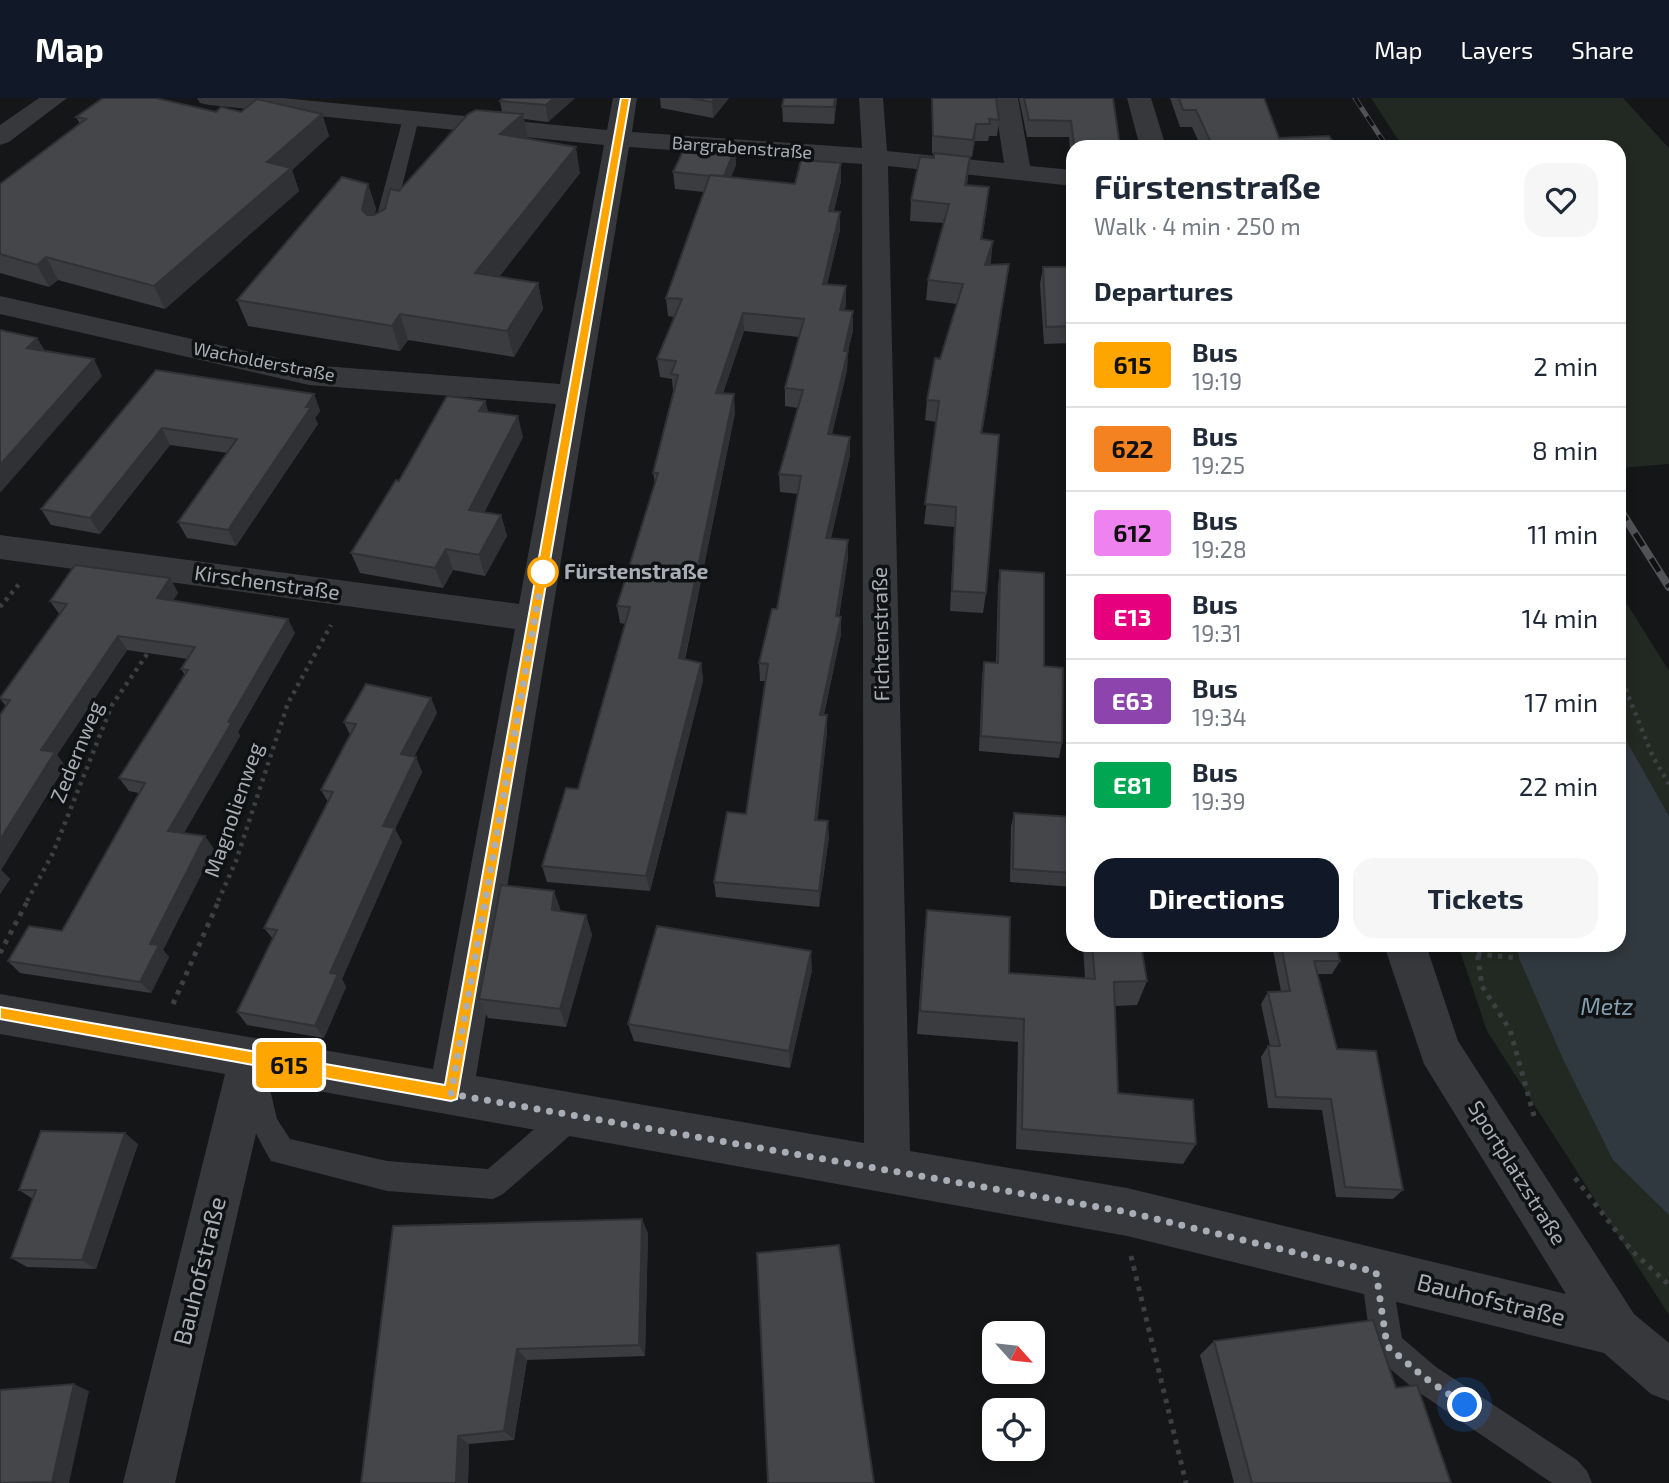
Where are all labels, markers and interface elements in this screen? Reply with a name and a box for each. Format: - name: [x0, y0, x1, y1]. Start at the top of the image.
- text: Map: [35, 29, 104, 69]
- text: Map: [1374, 35, 1422, 64]
- text: Layers: [1460, 35, 1533, 64]
- text: Share: [1571, 35, 1634, 64]
- street label: Bargrabenstraße: [671, 131, 813, 163]
- button: heart: [1524, 163, 1598, 237]
- text: Fürstenstraße: [1094, 166, 1321, 206]
- text: Walk · 4 min · 250 m: [1094, 212, 1301, 240]
- text: Departures: [1094, 275, 1233, 306]
- text: Bus: [1192, 336, 1238, 367]
- street label: Wacholderstraße: [192, 337, 337, 386]
- text: 615: [1114, 350, 1151, 379]
- text: 2 min: [1533, 350, 1598, 381]
- text: 19:19: [1192, 367, 1242, 395]
- text: Bus: [1192, 420, 1238, 451]
- text: 622: [1111, 434, 1154, 463]
- text: 8 min: [1532, 434, 1598, 465]
- text: 19:25: [1192, 451, 1245, 479]
- text: Bus: [1192, 504, 1238, 535]
- text: 612: [1113, 518, 1152, 547]
- text: 11 min: [1527, 518, 1598, 549]
- text: 19:28: [1192, 535, 1247, 563]
- marker: Fürstenstraße: [528, 557, 558, 587]
- place label: Fürstenstraße: [564, 558, 709, 583]
- street label: Kirschenstraße: [193, 559, 342, 604]
- street label: Fichtenstraße: [866, 567, 893, 702]
- text: Bus: [1192, 588, 1238, 619]
- text: E13: [1114, 602, 1151, 631]
- text: 14 min: [1522, 602, 1598, 633]
- text: 19:31: [1192, 619, 1242, 647]
- text: Bus: [1192, 672, 1238, 703]
- text: E63: [1112, 686, 1153, 715]
- text: 17 min: [1524, 686, 1598, 717]
- street label: Zedernweg: [44, 697, 107, 806]
- text: 19:34: [1192, 703, 1247, 731]
- street label: Magnolienweg: [198, 739, 267, 880]
- text: Bus: [1192, 756, 1238, 787]
- text: E81: [1113, 770, 1152, 799]
- text: 22 min: [1519, 770, 1598, 801]
- text: 19:39: [1192, 787, 1246, 815]
- button: Directions: [1094, 858, 1339, 938]
- button: Tickets: [1353, 858, 1598, 938]
- water label: Metz: [1581, 992, 1634, 1020]
- line badge: 615: [249, 1042, 329, 1088]
- text: 615: [270, 1050, 308, 1079]
- street label: Sportplatzstraße: [1464, 1096, 1573, 1249]
- street label: Bauhofstraße: [166, 1194, 231, 1348]
- street label: Bauhofstraße: [1414, 1266, 1568, 1331]
- north arrow: [982, 1321, 1045, 1384]
- map controls: [982, 1321, 1045, 1461]
- your location: [1447, 1387, 1482, 1422]
- button: locate: [982, 1398, 1045, 1461]

